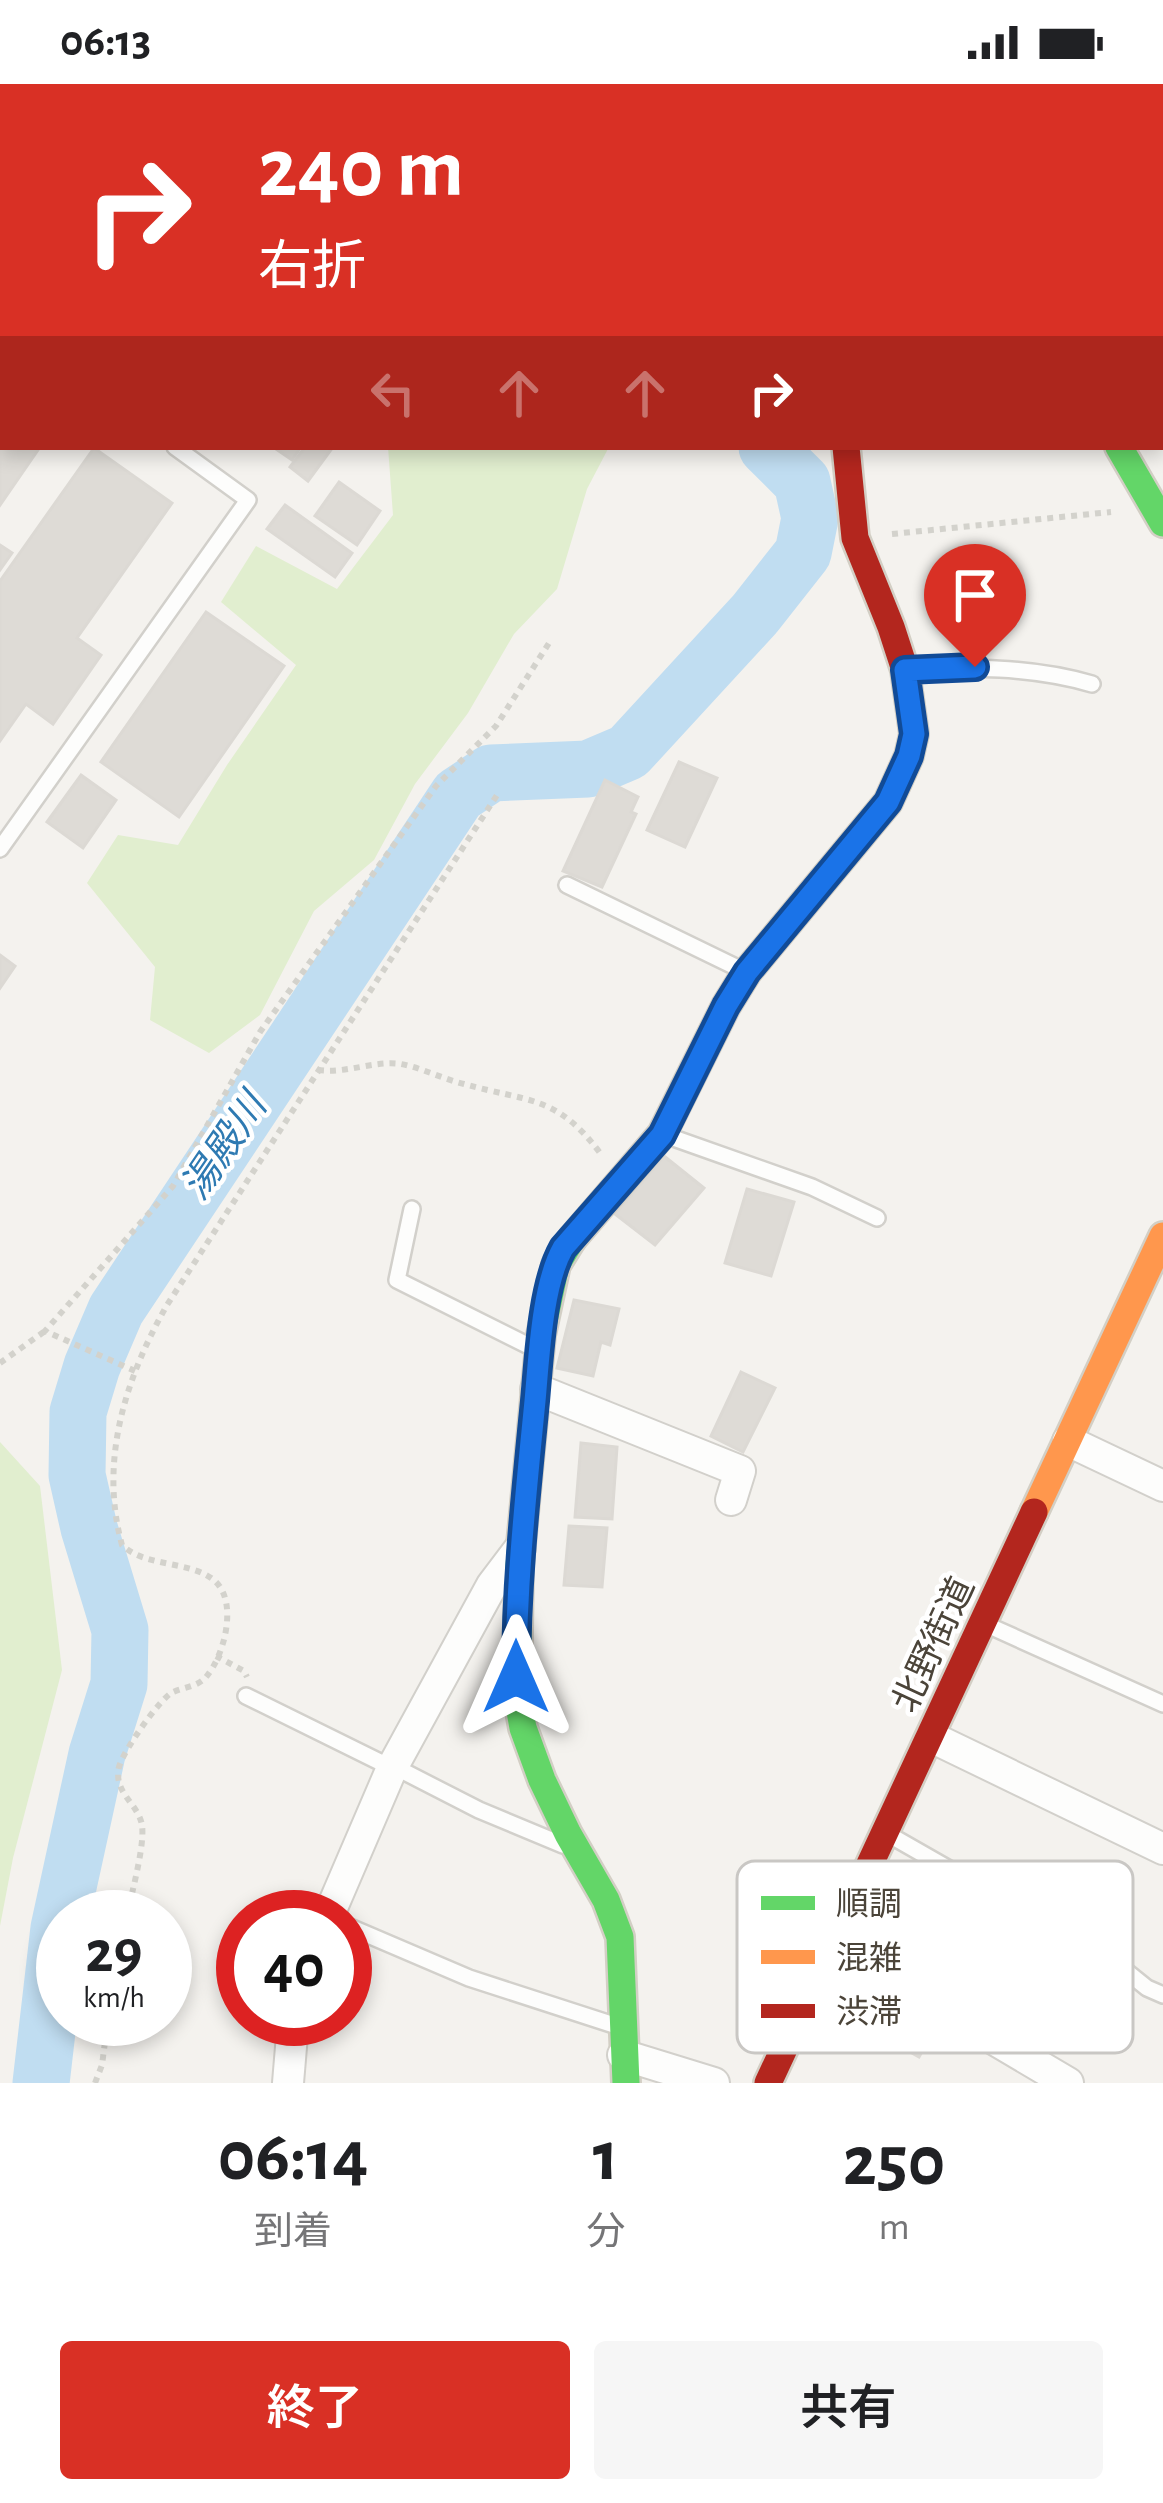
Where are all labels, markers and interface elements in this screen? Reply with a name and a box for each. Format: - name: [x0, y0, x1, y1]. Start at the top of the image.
- text: 06:13: [60, 19, 151, 64]
- text: 240 m: [258, 128, 464, 212]
- icon: right: [60, 132, 216, 288]
- text: 右折: [258, 241, 366, 295]
- icon: left: [360, 360, 426, 426]
- icon: ahead: [486, 360, 552, 426]
- icon: ahead: [612, 360, 678, 426]
- icon: right: [738, 360, 804, 426]
- pin: [924, 544, 1026, 667]
- icon: arrive: [942, 562, 1008, 628]
- water label: 湯殿川: [174, 1083, 276, 1206]
- street label: 北野街道: [885, 1571, 981, 1718]
- position arrow: [453, 1614, 579, 1740]
- legend: [737, 1861, 1133, 2053]
- text: 順調: [836, 1888, 902, 1922]
- speed limit sign: 40: [216, 1890, 372, 2046]
- text: 29: [85, 1923, 143, 1983]
- text: 混雑: [836, 1941, 902, 1976]
- text: km/h: [83, 1983, 145, 2013]
- text: 渋滞: [836, 1995, 902, 2030]
- text: 06:14: [218, 2121, 369, 2193]
- text: 1: [593, 2121, 619, 2193]
- text: 250: [843, 2126, 945, 2198]
- text: m: [878, 2208, 910, 2247]
- text: 到着: [254, 2213, 332, 2252]
- text: 分: [586, 2213, 625, 2252]
- button: 終了: [60, 2341, 570, 2479]
- button: 共有: [594, 2341, 1103, 2479]

